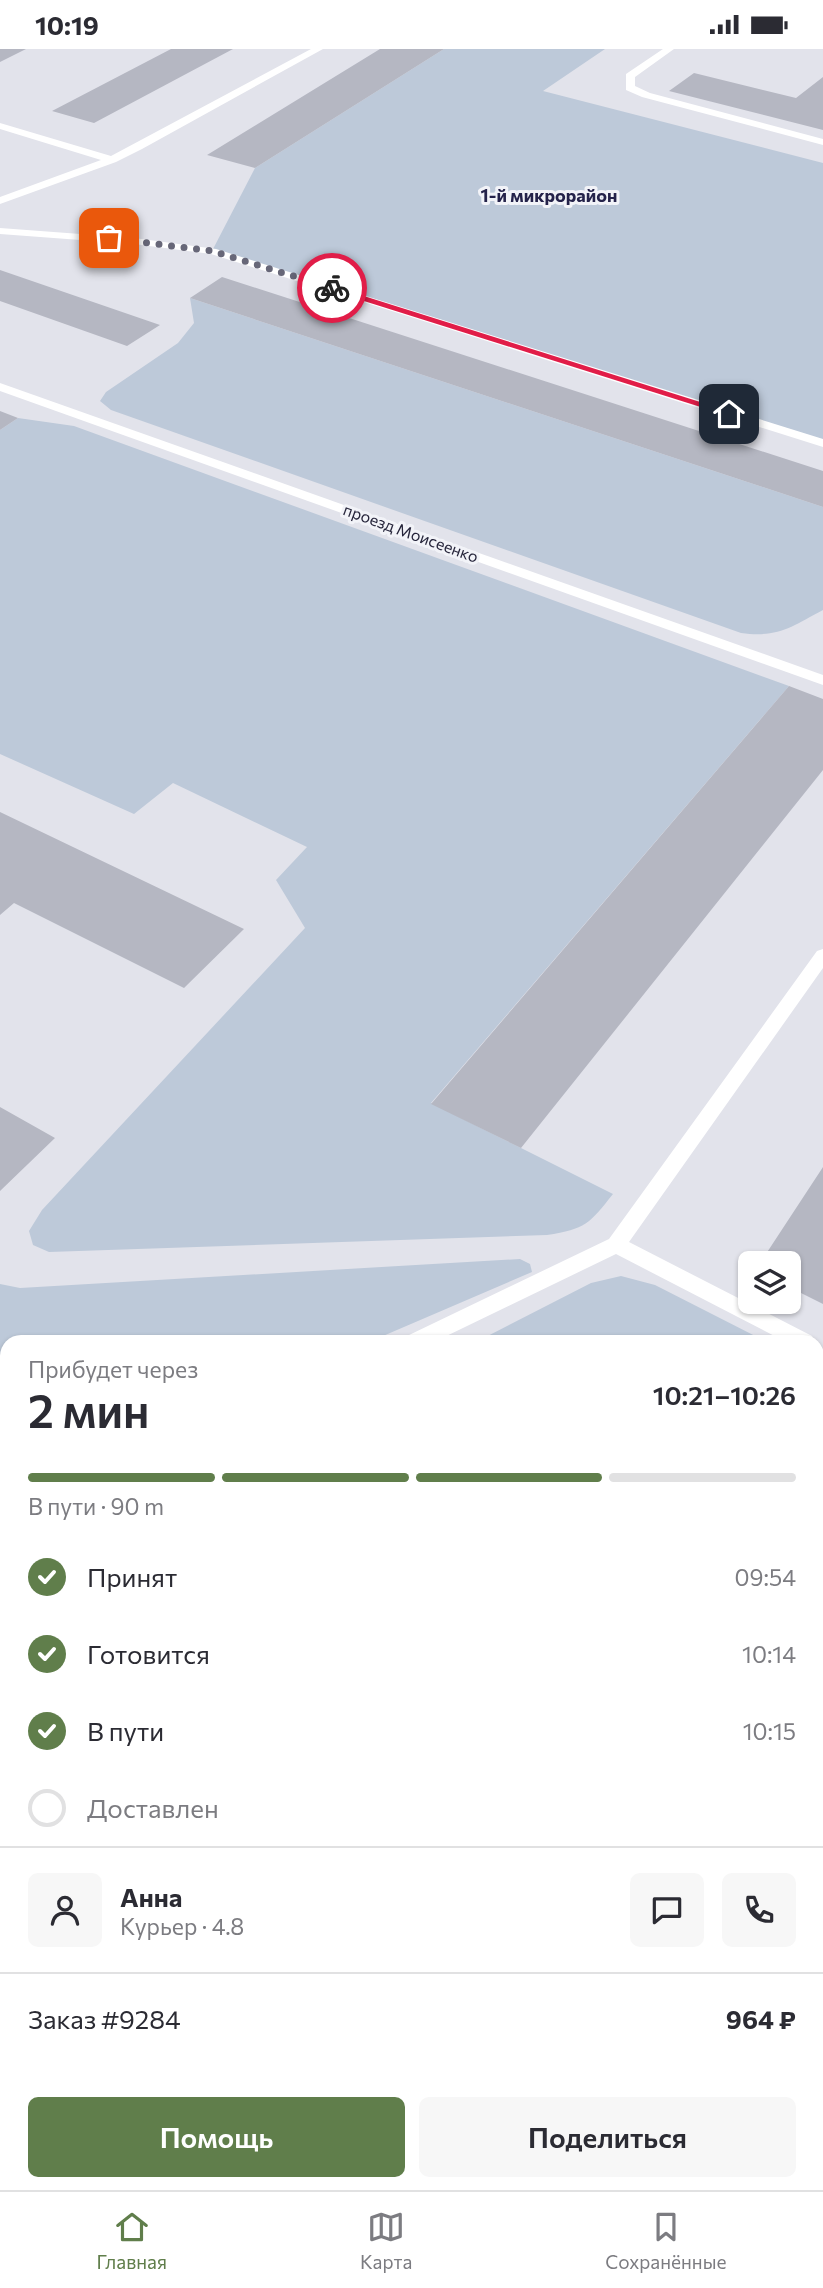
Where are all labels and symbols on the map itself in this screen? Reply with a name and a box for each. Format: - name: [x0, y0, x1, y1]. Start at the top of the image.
- district label: 1-й микрорайон: [481, 184, 617, 206]
- pin: [79, 208, 139, 268]
- courier: [297, 253, 367, 323]
- pin: [699, 384, 759, 444]
- street label: проезд Моисеенко: [341, 499, 481, 566]

